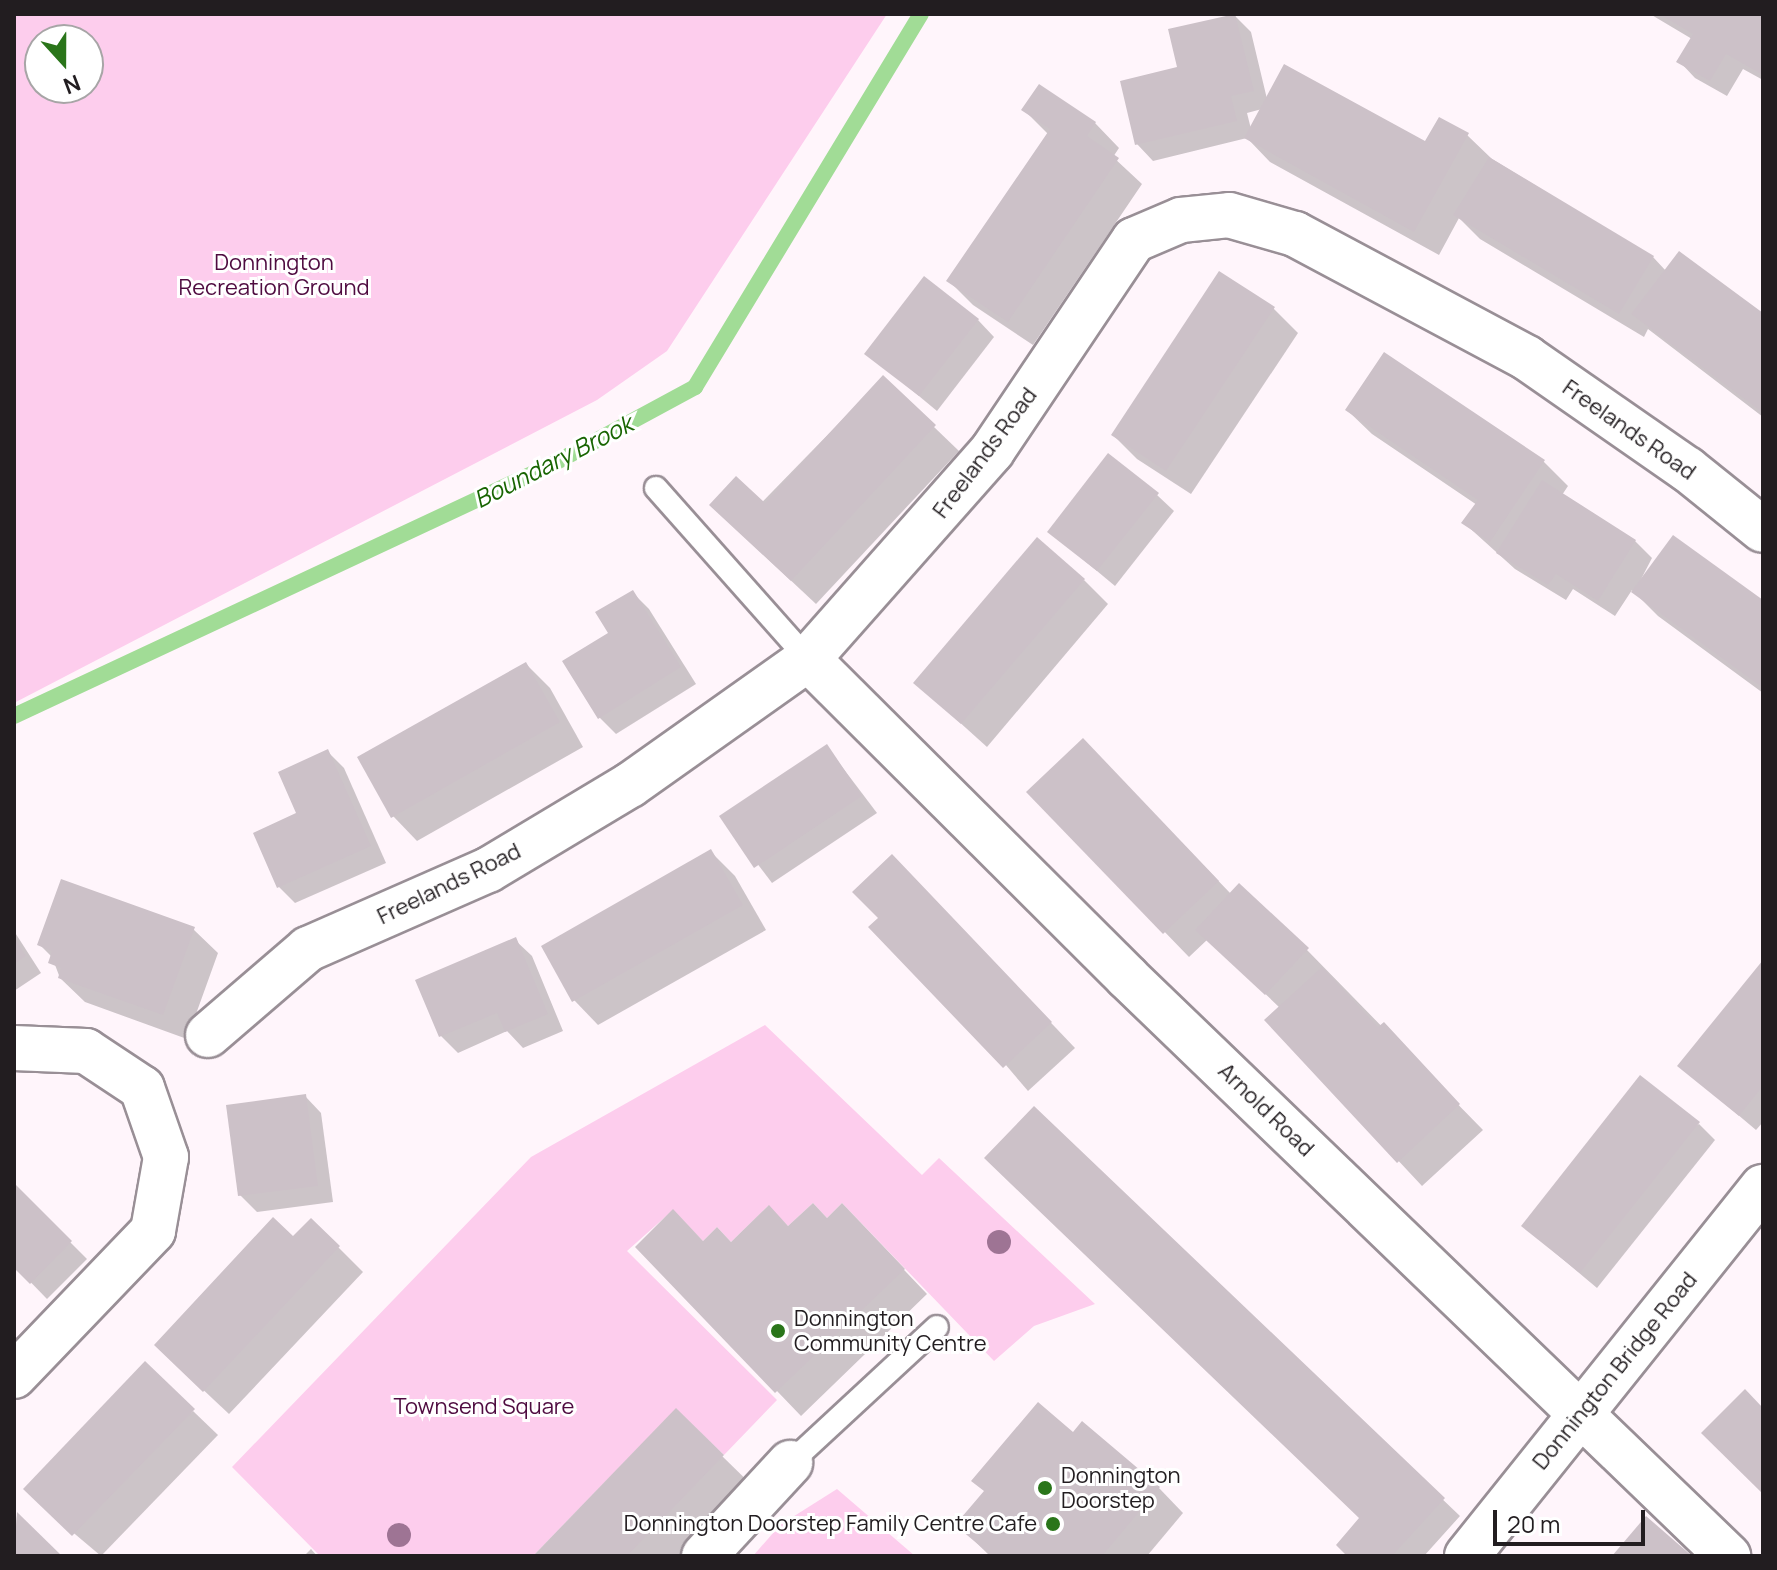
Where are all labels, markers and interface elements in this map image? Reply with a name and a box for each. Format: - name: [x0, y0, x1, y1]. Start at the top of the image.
- north arrow: [24, 24, 104, 104]
- text: N: [59, 68, 85, 101]
- park label: Donnington Recreation Ground: [178, 249, 370, 300]
- street label: Freelands Road: [1558, 374, 1700, 486]
- street label: Freelands Road: [928, 383, 1042, 523]
- water label: Boundary Brook: [469, 409, 637, 513]
- street label: Freelands Road: [373, 838, 525, 930]
- street label: Arnold Road: [1213, 1058, 1319, 1162]
- street label: Donnington Bridge Road: [1527, 1267, 1703, 1475]
- place label: Donnington Community Centre: [794, 1305, 987, 1356]
- marker: Donnington Community Centre: [769, 1322, 787, 1340]
- park label: Townsend Square: [394, 1394, 574, 1420]
- place label: Donnington Doorstep: [1061, 1462, 1181, 1514]
- marker: Donnington Doorstep: [1036, 1479, 1054, 1497]
- scale bar: [1497, 1494, 1649, 1544]
- text: 20 m: [1507, 1507, 1560, 1540]
- place label: Donnington Doorstep Family Centre Cafe: [624, 1511, 1037, 1537]
- marker: Donnington Doorstep Family Centre Cafe: [1044, 1515, 1062, 1533]

